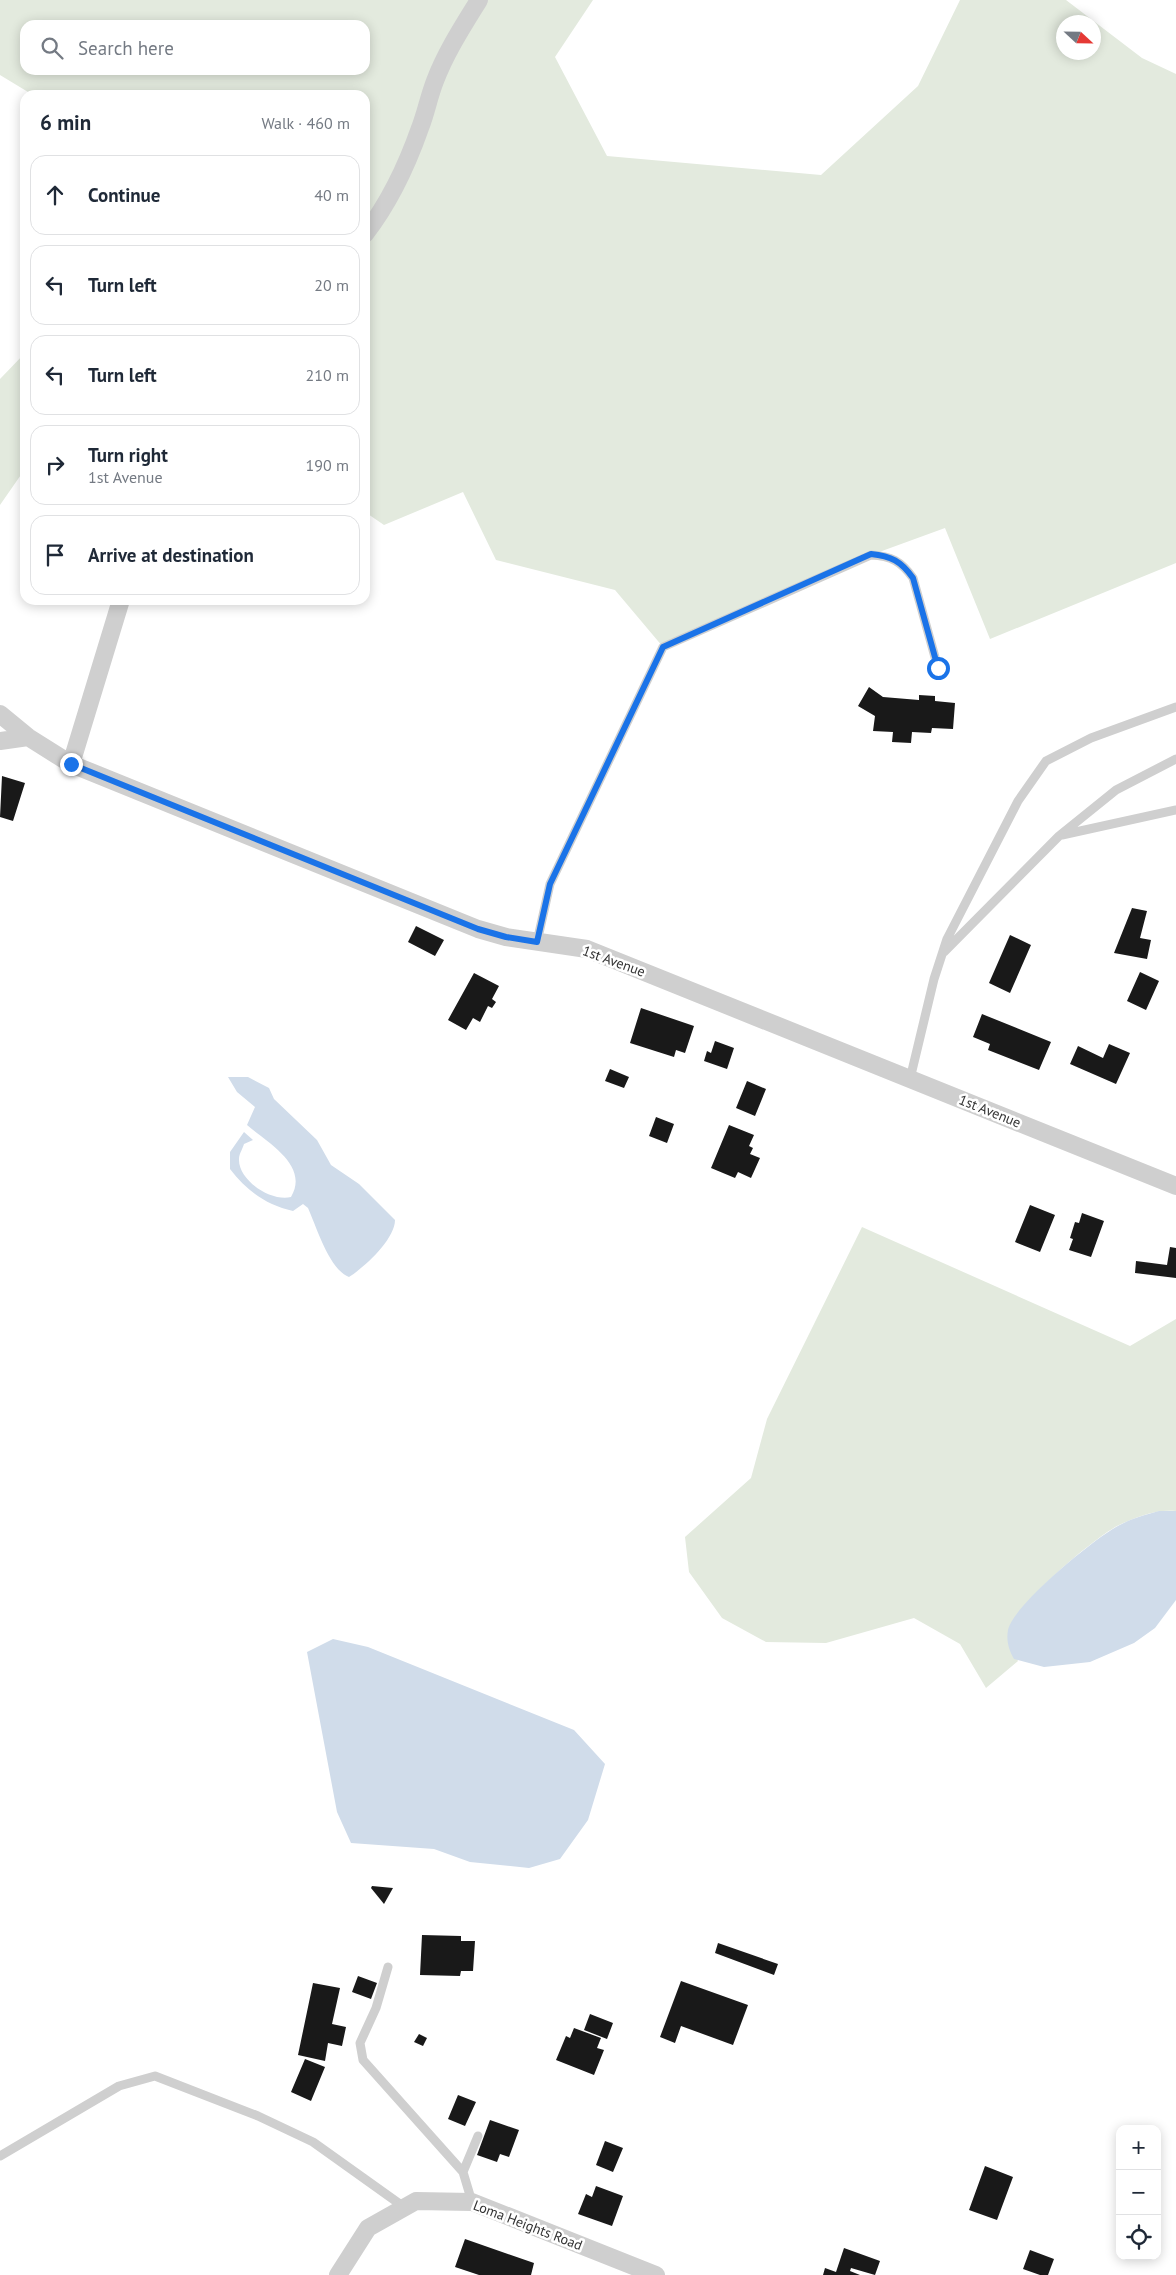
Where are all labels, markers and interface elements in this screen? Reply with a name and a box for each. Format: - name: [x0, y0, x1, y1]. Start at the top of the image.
- north arrow: [1056, 15, 1101, 60]
- search box: [20, 20, 370, 75]
- icon: search: [38, 34, 66, 62]
- text: Search here: [78, 36, 174, 60]
- text: 6 min: [40, 109, 91, 136]
- text: Walk · 460 m: [261, 113, 350, 133]
- icon: ahead: [41, 181, 69, 209]
- text: Continue: [88, 183, 160, 207]
- text: 40 m: [314, 185, 349, 205]
- icon: left: [41, 271, 69, 299]
- text: Turn left: [88, 273, 157, 297]
- text: 20 m: [314, 275, 349, 295]
- icon: left: [41, 361, 69, 389]
- text: Turn left: [88, 363, 157, 387]
- text: 210 m: [306, 365, 349, 385]
- text: Turn right: [88, 443, 168, 467]
- icon: right: [41, 451, 69, 479]
- text: 190 m: [306, 455, 349, 475]
- text: 1st Avenue: [88, 467, 163, 487]
- icon: arrive: [41, 541, 69, 569]
- text: Arrive at destination: [88, 543, 254, 567]
- route start: [927, 657, 950, 680]
- route end: [60, 753, 83, 776]
- street label: 1st Avenue: [580, 941, 648, 981]
- street label: 1st Avenue: [956, 1090, 1024, 1132]
- map controls: [1116, 2125, 1161, 2260]
- button: +: [1116, 2125, 1161, 2170]
- button: −: [1116, 2170, 1161, 2215]
- street label: Loma Heights Road: [471, 2196, 585, 2254]
- button: locate: [1116, 2215, 1161, 2260]

